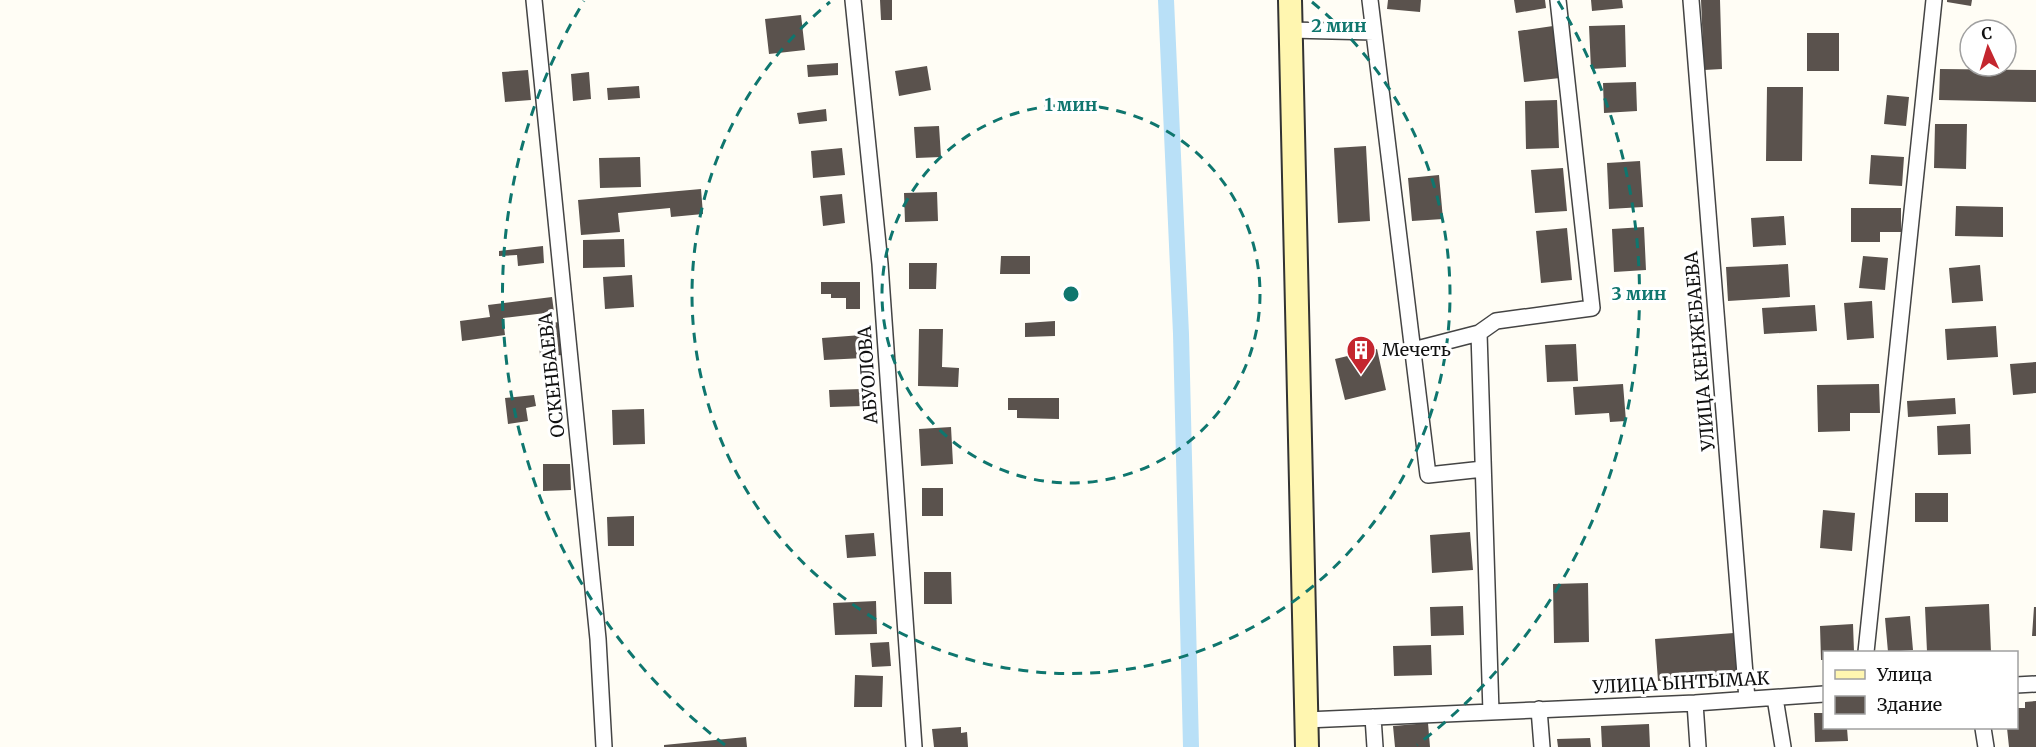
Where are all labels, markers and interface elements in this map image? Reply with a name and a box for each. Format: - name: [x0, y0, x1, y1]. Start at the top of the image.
- text: 2 мин: [1311, 14, 1367, 37]
- north arrow: [1958, 18, 2018, 78]
- text: С: [1981, 23, 1993, 43]
- text: 1 мин: [1044, 93, 1098, 116]
- street label: УЛИЦА КЕНЖЕБАЕВА: [1679, 250, 1720, 453]
- text: 3 мин: [1612, 282, 1667, 305]
- centre of rings: [1061, 284, 1081, 304]
- street label: ОСКЕНБАЕВА: [533, 311, 569, 439]
- street label: АБУОЛОВА: [853, 325, 882, 426]
- building icon: Мечеть: [1345, 334, 1377, 376]
- place label: Мечеть: [1382, 338, 1451, 361]
- legend: [1823, 651, 2018, 729]
- text: Улица: [1876, 663, 1932, 686]
- street label: УЛИЦА ЫНТЫМАК: [1591, 666, 1770, 699]
- text: Здание: [1877, 693, 1942, 716]

